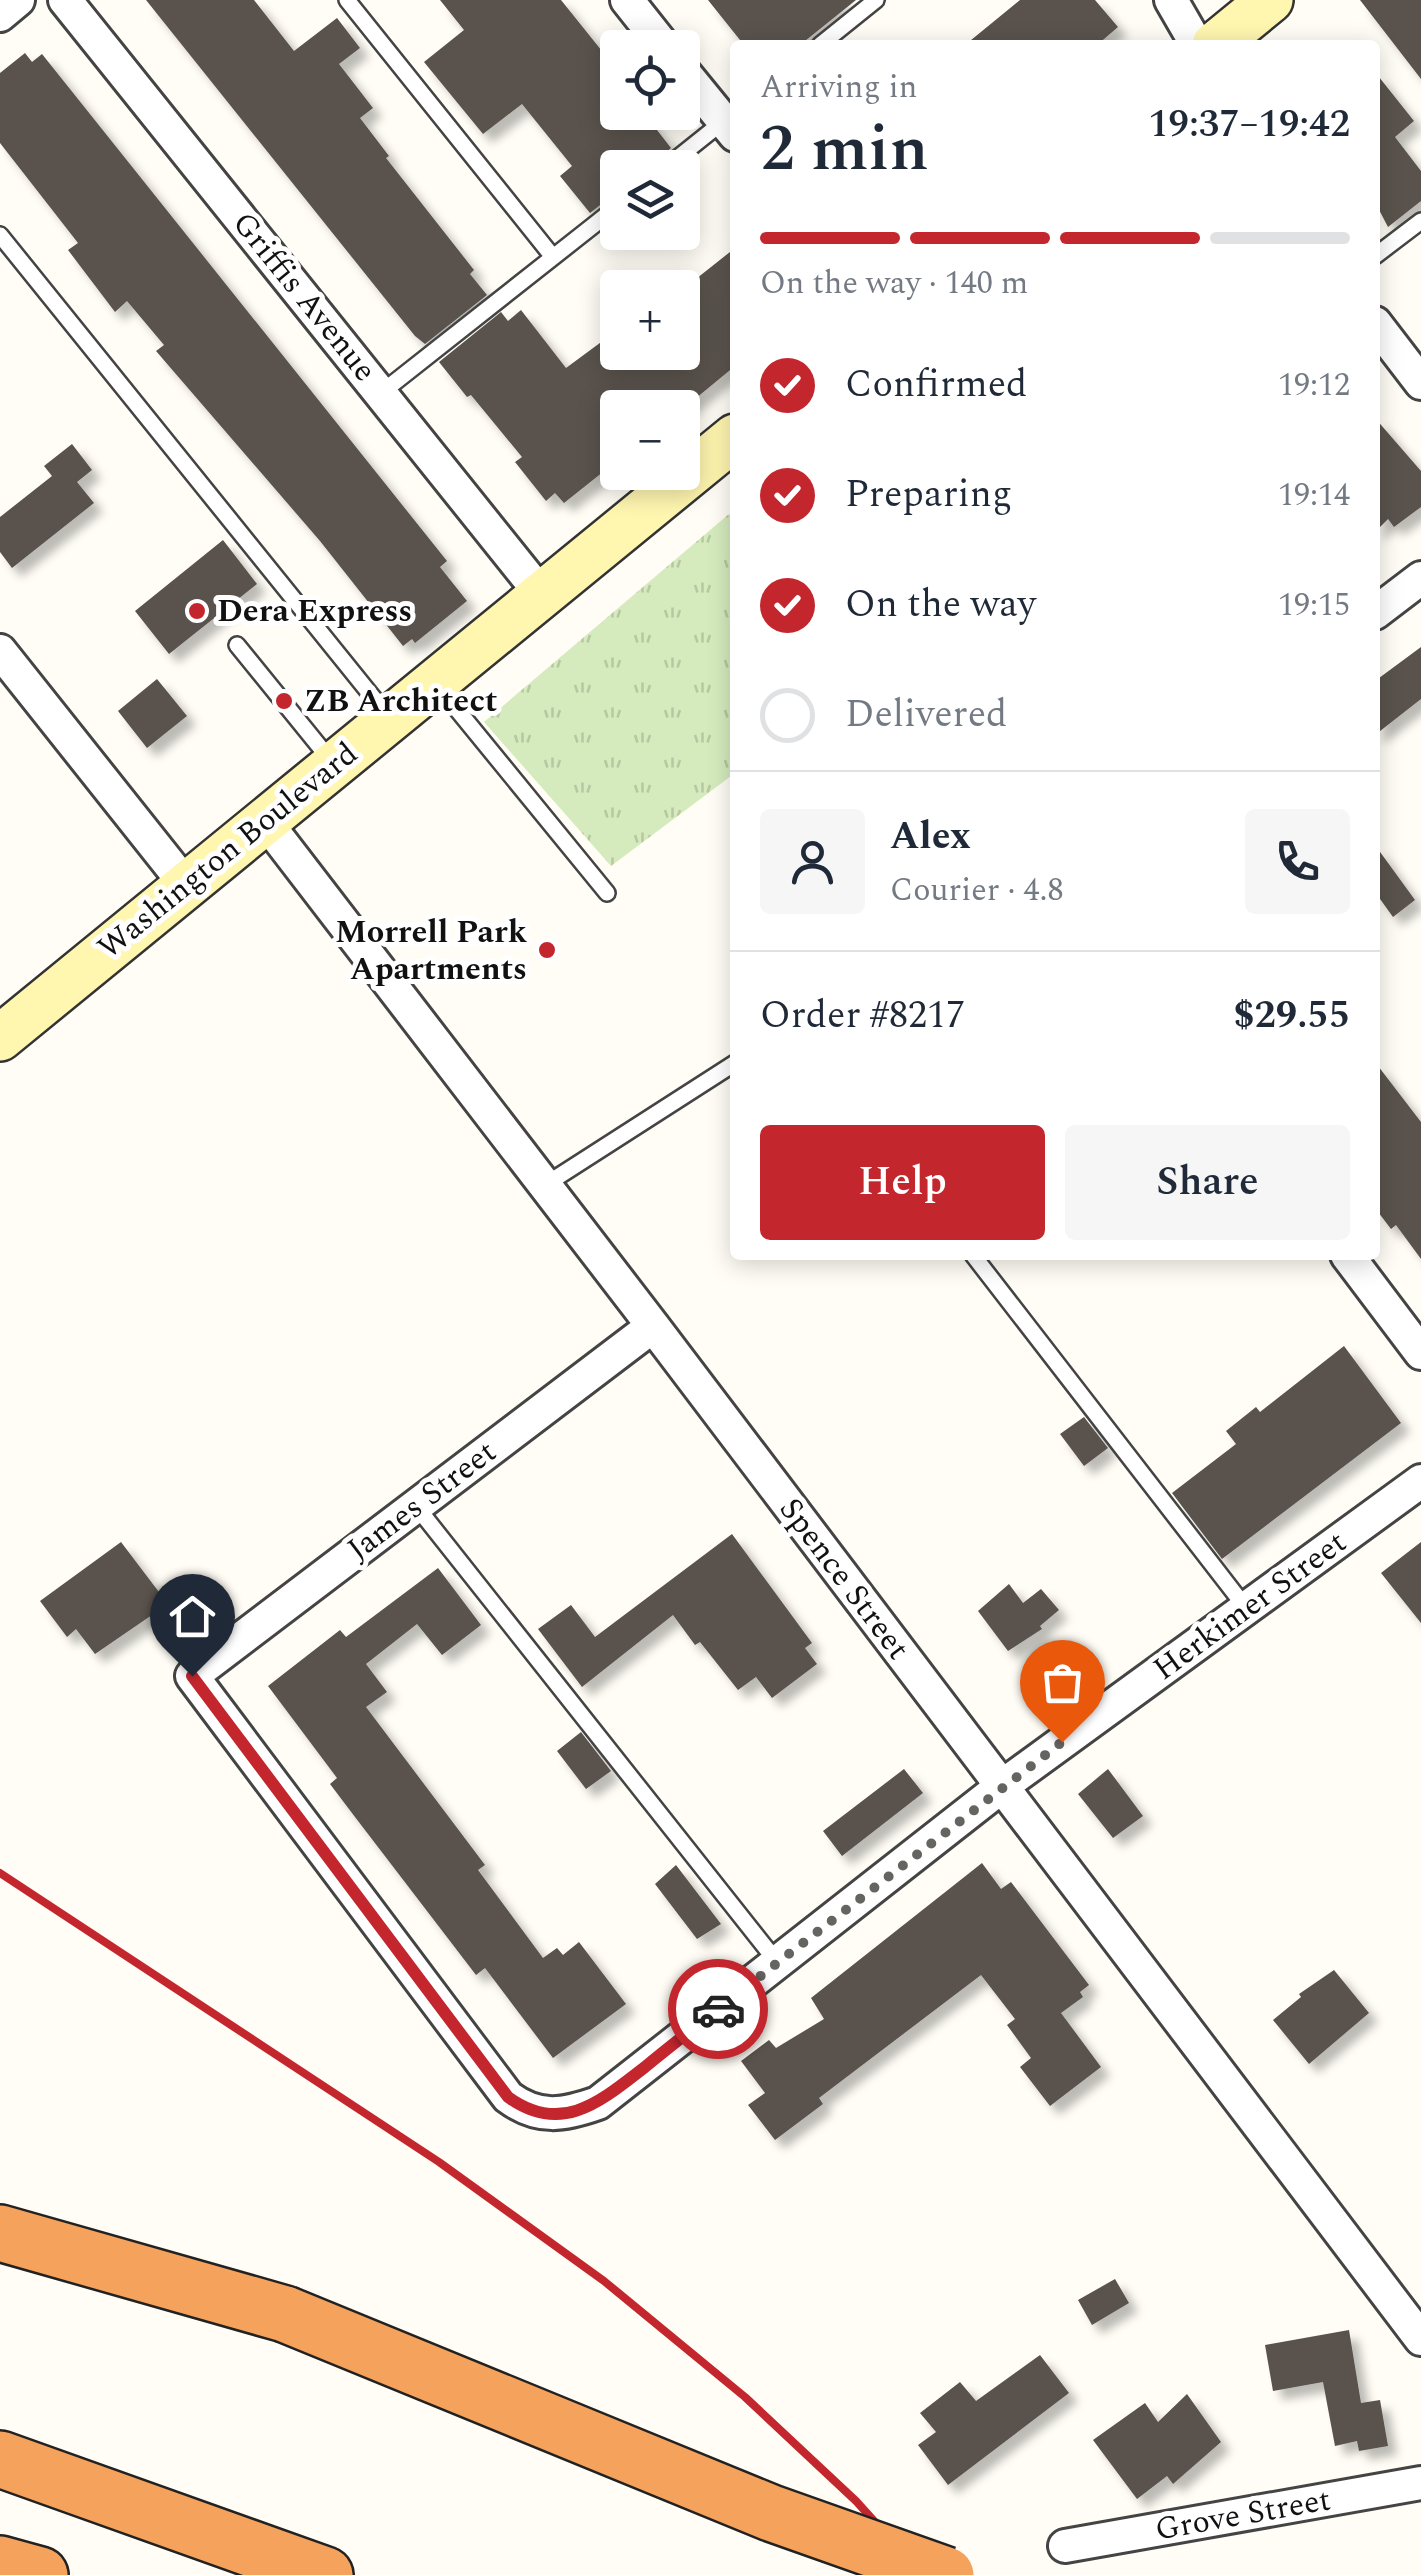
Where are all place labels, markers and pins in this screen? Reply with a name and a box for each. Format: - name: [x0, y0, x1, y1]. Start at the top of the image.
- place label: Dera Express: [217, 587, 412, 636]
- marker: Dera Express: [186, 600, 208, 622]
- place label: ZB Architect: [304, 677, 497, 726]
- marker: ZB Architect: [273, 690, 295, 712]
- place label: Morrell Park Apartments: [335, 908, 528, 994]
- marker: Morrell Park Apartments: [536, 939, 558, 961]
- pin: [150, 1574, 235, 1677]
- pin: [1020, 1640, 1105, 1743]

